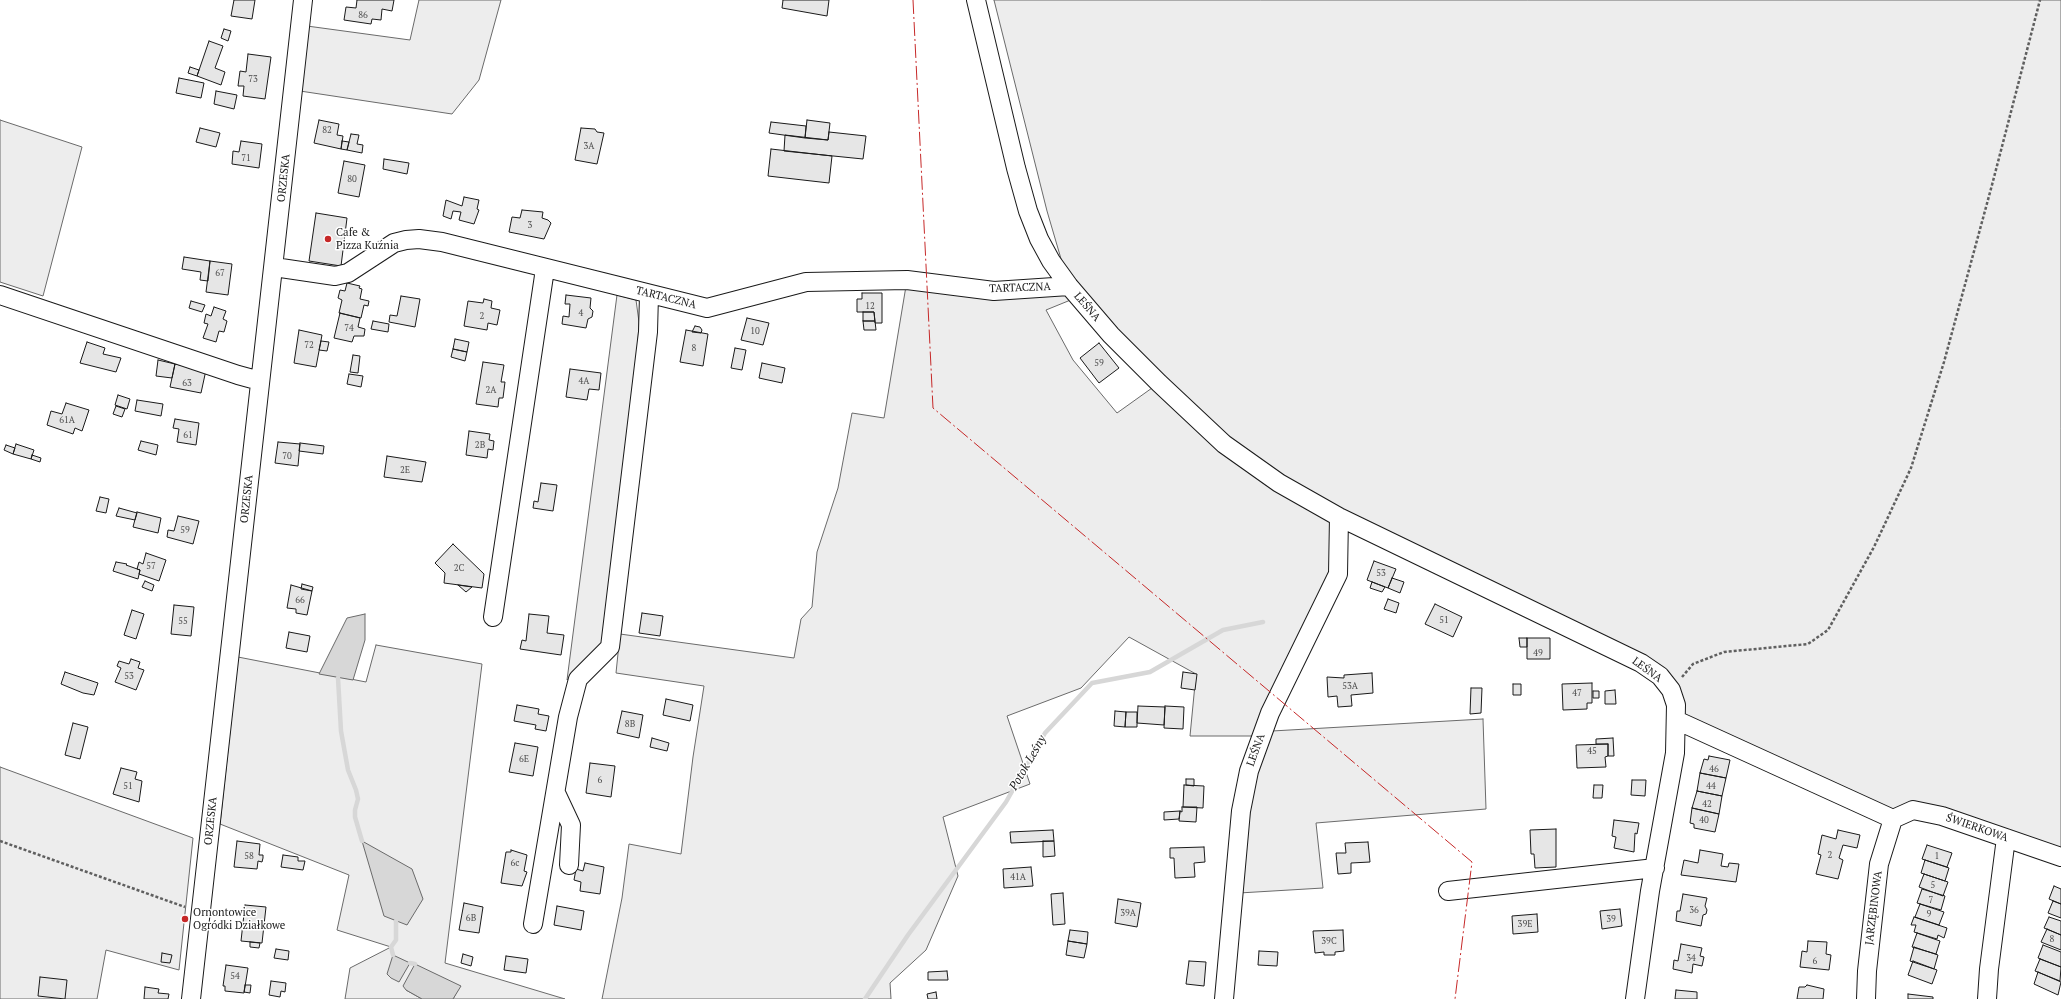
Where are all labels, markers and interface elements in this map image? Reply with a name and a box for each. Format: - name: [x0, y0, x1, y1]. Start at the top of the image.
- house number: 86: [358, 10, 368, 20]
- house number: 73: [248, 74, 258, 84]
- house number: 82: [322, 125, 332, 135]
- house number: 3A: [584, 141, 594, 151]
- house number: 71: [241, 153, 251, 163]
- street label: ORZESKA: [275, 153, 293, 203]
- house number: 80: [347, 174, 357, 184]
- house number: 3: [528, 220, 532, 230]
- place label: Cafe & Pizza Kuźnia: [336, 226, 399, 252]
- marker: Cafe & Pizza Kuźnia: [323, 234, 333, 244]
- house number: 67: [215, 268, 225, 278]
- street label: TARTACZNA: [989, 280, 1051, 296]
- street label: TARTACZNA: [634, 284, 698, 312]
- street label: LEŚNA: [1071, 290, 1103, 324]
- house number: 12: [865, 301, 875, 311]
- house number: 4: [579, 308, 583, 318]
- house number: 2: [480, 311, 484, 321]
- house number: 74: [344, 323, 354, 333]
- house number: 10: [750, 326, 760, 336]
- house number: 72: [304, 340, 314, 350]
- house number: 8: [692, 343, 696, 353]
- house number: 59: [1094, 358, 1104, 368]
- house number: 4A: [579, 376, 589, 386]
- house number: 63: [182, 378, 192, 388]
- house number: 2A: [486, 385, 496, 395]
- house number: 61A: [59, 415, 75, 425]
- house number: 61: [183, 430, 193, 440]
- house number: 2B: [475, 440, 485, 450]
- house number: 70: [282, 451, 292, 461]
- house number: 2E: [400, 465, 410, 475]
- street label: ORZESKA: [238, 474, 256, 524]
- house number: 59: [180, 525, 190, 535]
- house number: 57: [146, 561, 156, 571]
- house number: 2C: [454, 563, 464, 573]
- house number: 53: [1376, 568, 1386, 578]
- house number: 66: [295, 595, 305, 605]
- house number: 51: [1439, 615, 1449, 625]
- house number: 55: [178, 616, 188, 626]
- house number: 49: [1533, 648, 1543, 658]
- street label: LEŚNA: [1629, 655, 1665, 685]
- house number: 53: [124, 671, 134, 681]
- house number: 53A: [1342, 681, 1358, 691]
- house number: 47: [1572, 688, 1582, 698]
- house number: 8B: [625, 719, 635, 729]
- street label: LEŚNA: [1244, 732, 1268, 768]
- water label: Potok Leśny: [1007, 733, 1049, 793]
- house number: 45: [1587, 746, 1597, 756]
- house number: 6E: [519, 754, 529, 764]
- house number: 46: [1709, 764, 1719, 774]
- house number: 6: [598, 775, 602, 785]
- house number: 51: [123, 781, 133, 791]
- house number: 44: [1706, 781, 1716, 791]
- street label: ORZESKA: [202, 796, 220, 846]
- house number: 42: [1702, 799, 1712, 809]
- street label: ŚWIERKOWA: [1944, 811, 2010, 845]
- house number: 40: [1699, 815, 1709, 825]
- house number: 2: [1828, 850, 1832, 860]
- house number: 58: [244, 851, 254, 861]
- house number: 1: [1935, 851, 1939, 861]
- house number: 6c: [511, 858, 519, 868]
- street label: JARZĘBINOWA: [1863, 870, 1885, 946]
- house number: 41A: [1010, 872, 1026, 882]
- house number: 5: [1931, 880, 1935, 890]
- house number: 7: [1929, 895, 1933, 905]
- house number: 36: [1689, 905, 1699, 915]
- place label: Ornontowice Ogródki Działkowe: [193, 906, 285, 932]
- house number: 39A: [1120, 908, 1136, 918]
- house number: 9: [1927, 909, 1931, 919]
- house number: 6B: [466, 913, 476, 923]
- marker: Ornontowice Ogródki Działkowe: [180, 914, 190, 924]
- house number: 39: [1606, 914, 1616, 924]
- house number: 39E: [1518, 919, 1532, 929]
- house number: 8: [2050, 934, 2054, 944]
- house number: 39C: [1321, 936, 1337, 946]
- house number: 34: [1686, 953, 1696, 963]
- house number: 6: [1813, 956, 1817, 966]
- house number: 54: [230, 971, 240, 981]

